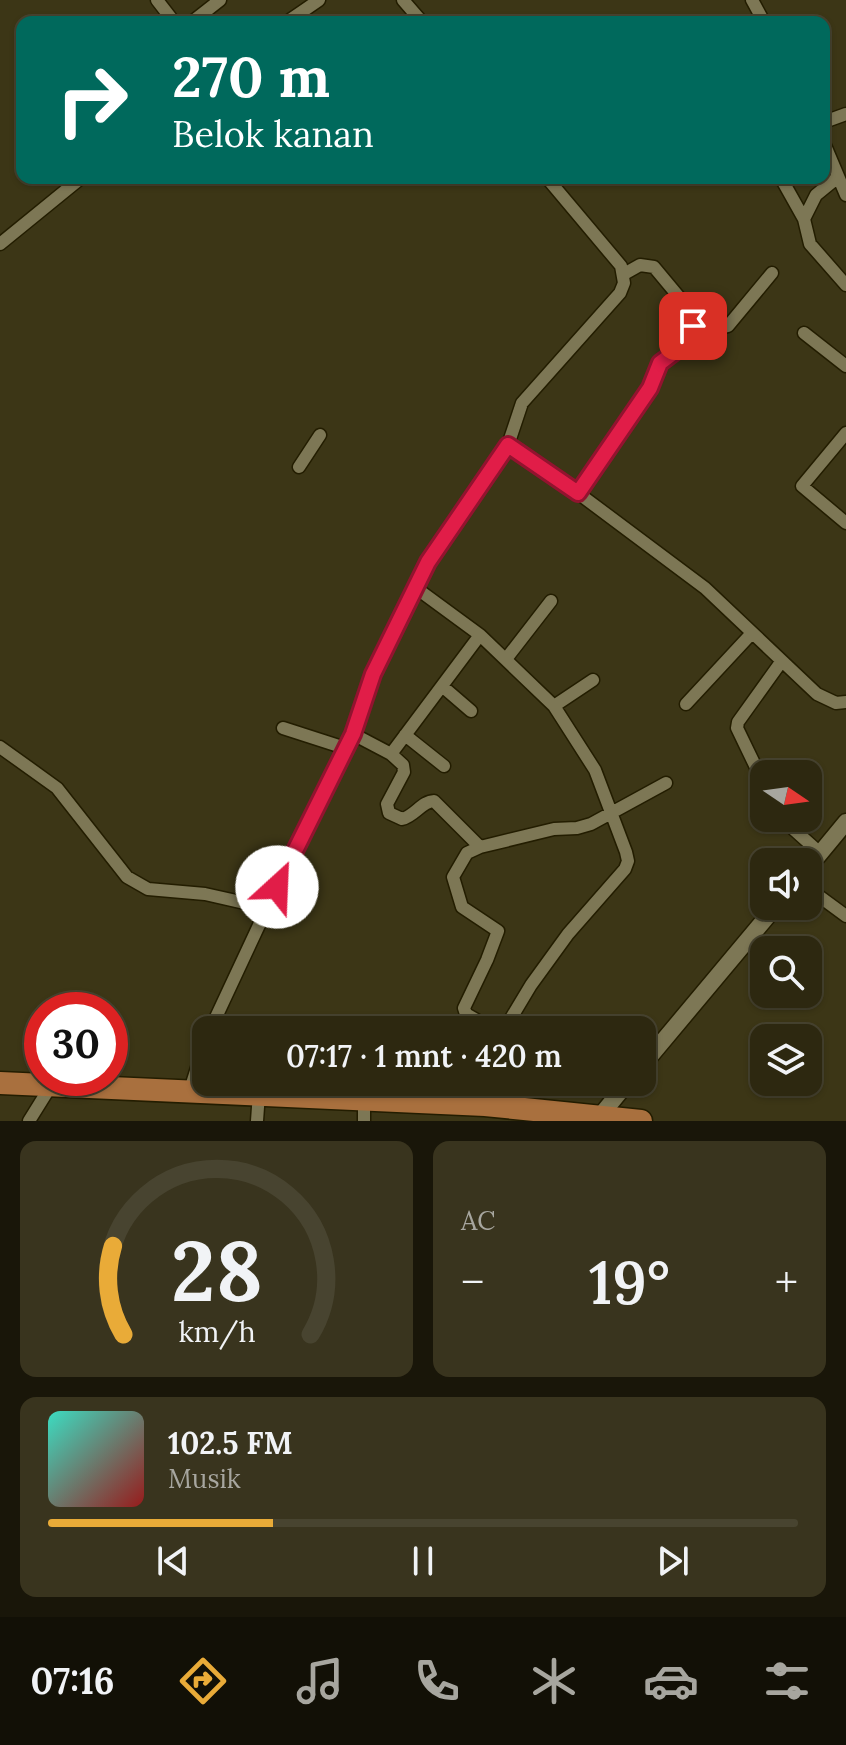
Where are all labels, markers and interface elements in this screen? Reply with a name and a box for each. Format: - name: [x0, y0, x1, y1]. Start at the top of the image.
- text: 270 m: [172, 41, 330, 112]
- icon: right: [40, 48, 144, 152]
- text: Belok kanan: [172, 111, 374, 157]
- pin: [659, 292, 727, 360]
- icon: arrive: [671, 304, 715, 348]
- north arrow: [750, 760, 822, 832]
- map controls: [750, 760, 822, 1096]
- position arrow: [235, 845, 319, 929]
- button: sound: [750, 848, 822, 920]
- button: search: [750, 936, 822, 1008]
- speed limit sign: 30: [24, 992, 128, 1096]
- button: layers: [750, 1024, 822, 1096]
- text: 07:17 · 1 mnt · 420 m: [286, 1037, 562, 1075]
- text: AC: [461, 1204, 495, 1237]
- text: 28: [171, 1217, 262, 1324]
- text: 19°: [589, 1244, 670, 1320]
- text: −: [461, 1254, 484, 1310]
- text: +: [775, 1254, 798, 1310]
- text: km/h: [178, 1313, 255, 1350]
- text: 102.5 FM: [168, 1424, 293, 1462]
- text: Musik: [168, 1462, 241, 1495]
- icon: previous: [151, 1539, 195, 1583]
- icon: pause: [401, 1539, 445, 1583]
- icon: next: [651, 1539, 695, 1583]
- icon: directions: [175, 1653, 231, 1709]
- icon: music: [292, 1653, 348, 1709]
- icon: phone: [409, 1653, 465, 1709]
- icon: climate: [526, 1653, 582, 1709]
- icon: car: [643, 1653, 699, 1709]
- icon: filters: [759, 1653, 815, 1709]
- text: 07:16: [30, 1658, 115, 1704]

